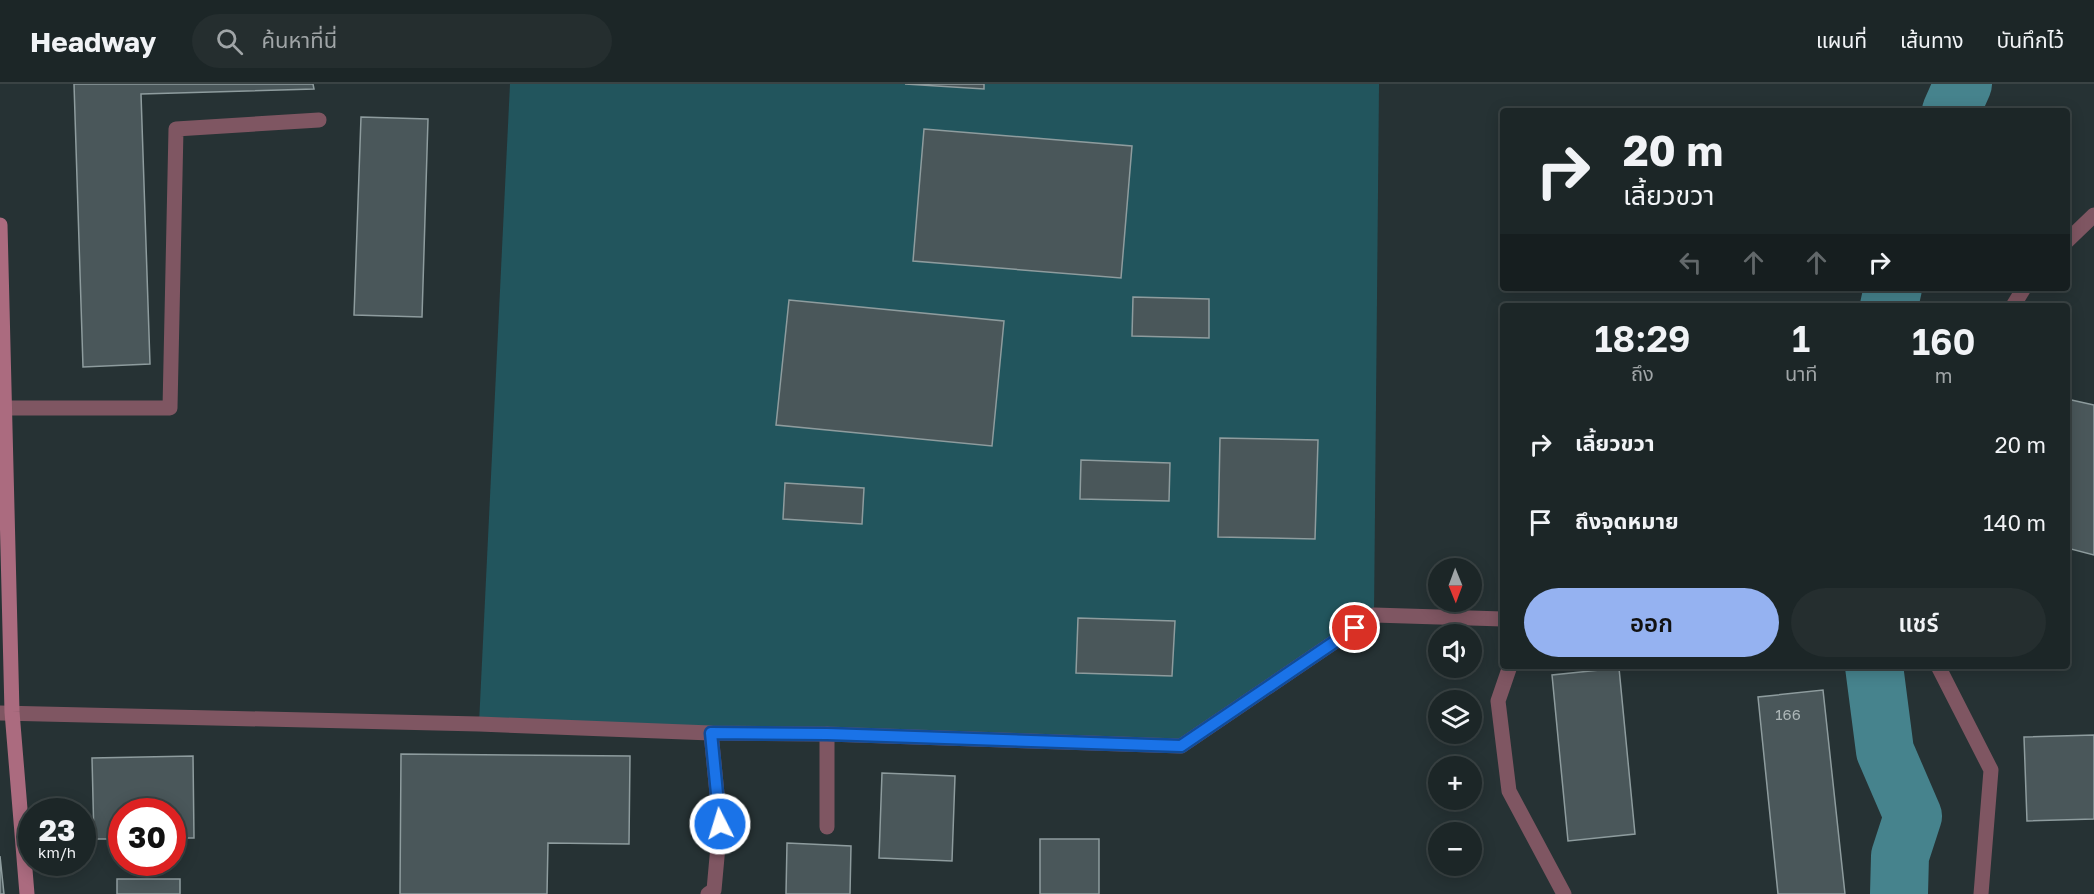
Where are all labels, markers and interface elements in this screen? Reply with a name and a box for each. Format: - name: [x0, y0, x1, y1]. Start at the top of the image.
- search box: [192, 14, 612, 68]
- text: Headway: [30, 25, 156, 58]
- icon: search: [213, 25, 246, 58]
- text: ค้นหาที่นี่: [261, 26, 337, 53]
- text: แผนที่: [1816, 27, 1867, 53]
- text: เส้นทาง: [1900, 27, 1964, 53]
- text: บันทึกไว้: [1997, 27, 2064, 53]
- text: 20 m: [1623, 125, 1723, 175]
- icon: right: [1524, 132, 1602, 210]
- text: เลี้ยวขวา: [1623, 179, 1714, 211]
- icon: left: [1674, 246, 1707, 279]
- icon: ahead: [1737, 246, 1770, 279]
- icon: ahead: [1800, 246, 1833, 279]
- icon: right: [1863, 246, 1896, 279]
- text: 18:29: [1594, 317, 1690, 360]
- text: 1: [1792, 317, 1810, 360]
- text: 160: [1912, 320, 1976, 363]
- text: ถึง: [1631, 361, 1654, 385]
- text: นาที: [1785, 361, 1817, 385]
- text: m: [1935, 363, 1953, 387]
- icon: right: [1524, 428, 1557, 461]
- text: เลี้ยวขวา: [1575, 429, 1655, 456]
- text: 20 m: [1995, 431, 2046, 458]
- icon: arrive: [1524, 506, 1557, 539]
- text: ถึงจุดหมาย: [1575, 507, 1679, 534]
- text: 140 m: [1983, 509, 2046, 536]
- north arrow: [1428, 558, 1482, 612]
- map controls: [1428, 558, 1482, 876]
- button: ออก: [1524, 588, 1779, 657]
- button: แชร์: [1791, 588, 2046, 657]
- pin: [1329, 602, 1380, 653]
- icon: arrive: [1338, 611, 1371, 644]
- button: sound: [1428, 624, 1482, 678]
- button: layers: [1428, 690, 1482, 744]
- house number: 166: [1775, 705, 1801, 723]
- button: +: [1428, 756, 1482, 810]
- position arrow: [688, 792, 752, 856]
- speed limit sign: 30: [108, 798, 186, 876]
- text: 23: [39, 812, 75, 848]
- button: −: [1428, 822, 1482, 876]
- text: km/h: [38, 843, 76, 861]

